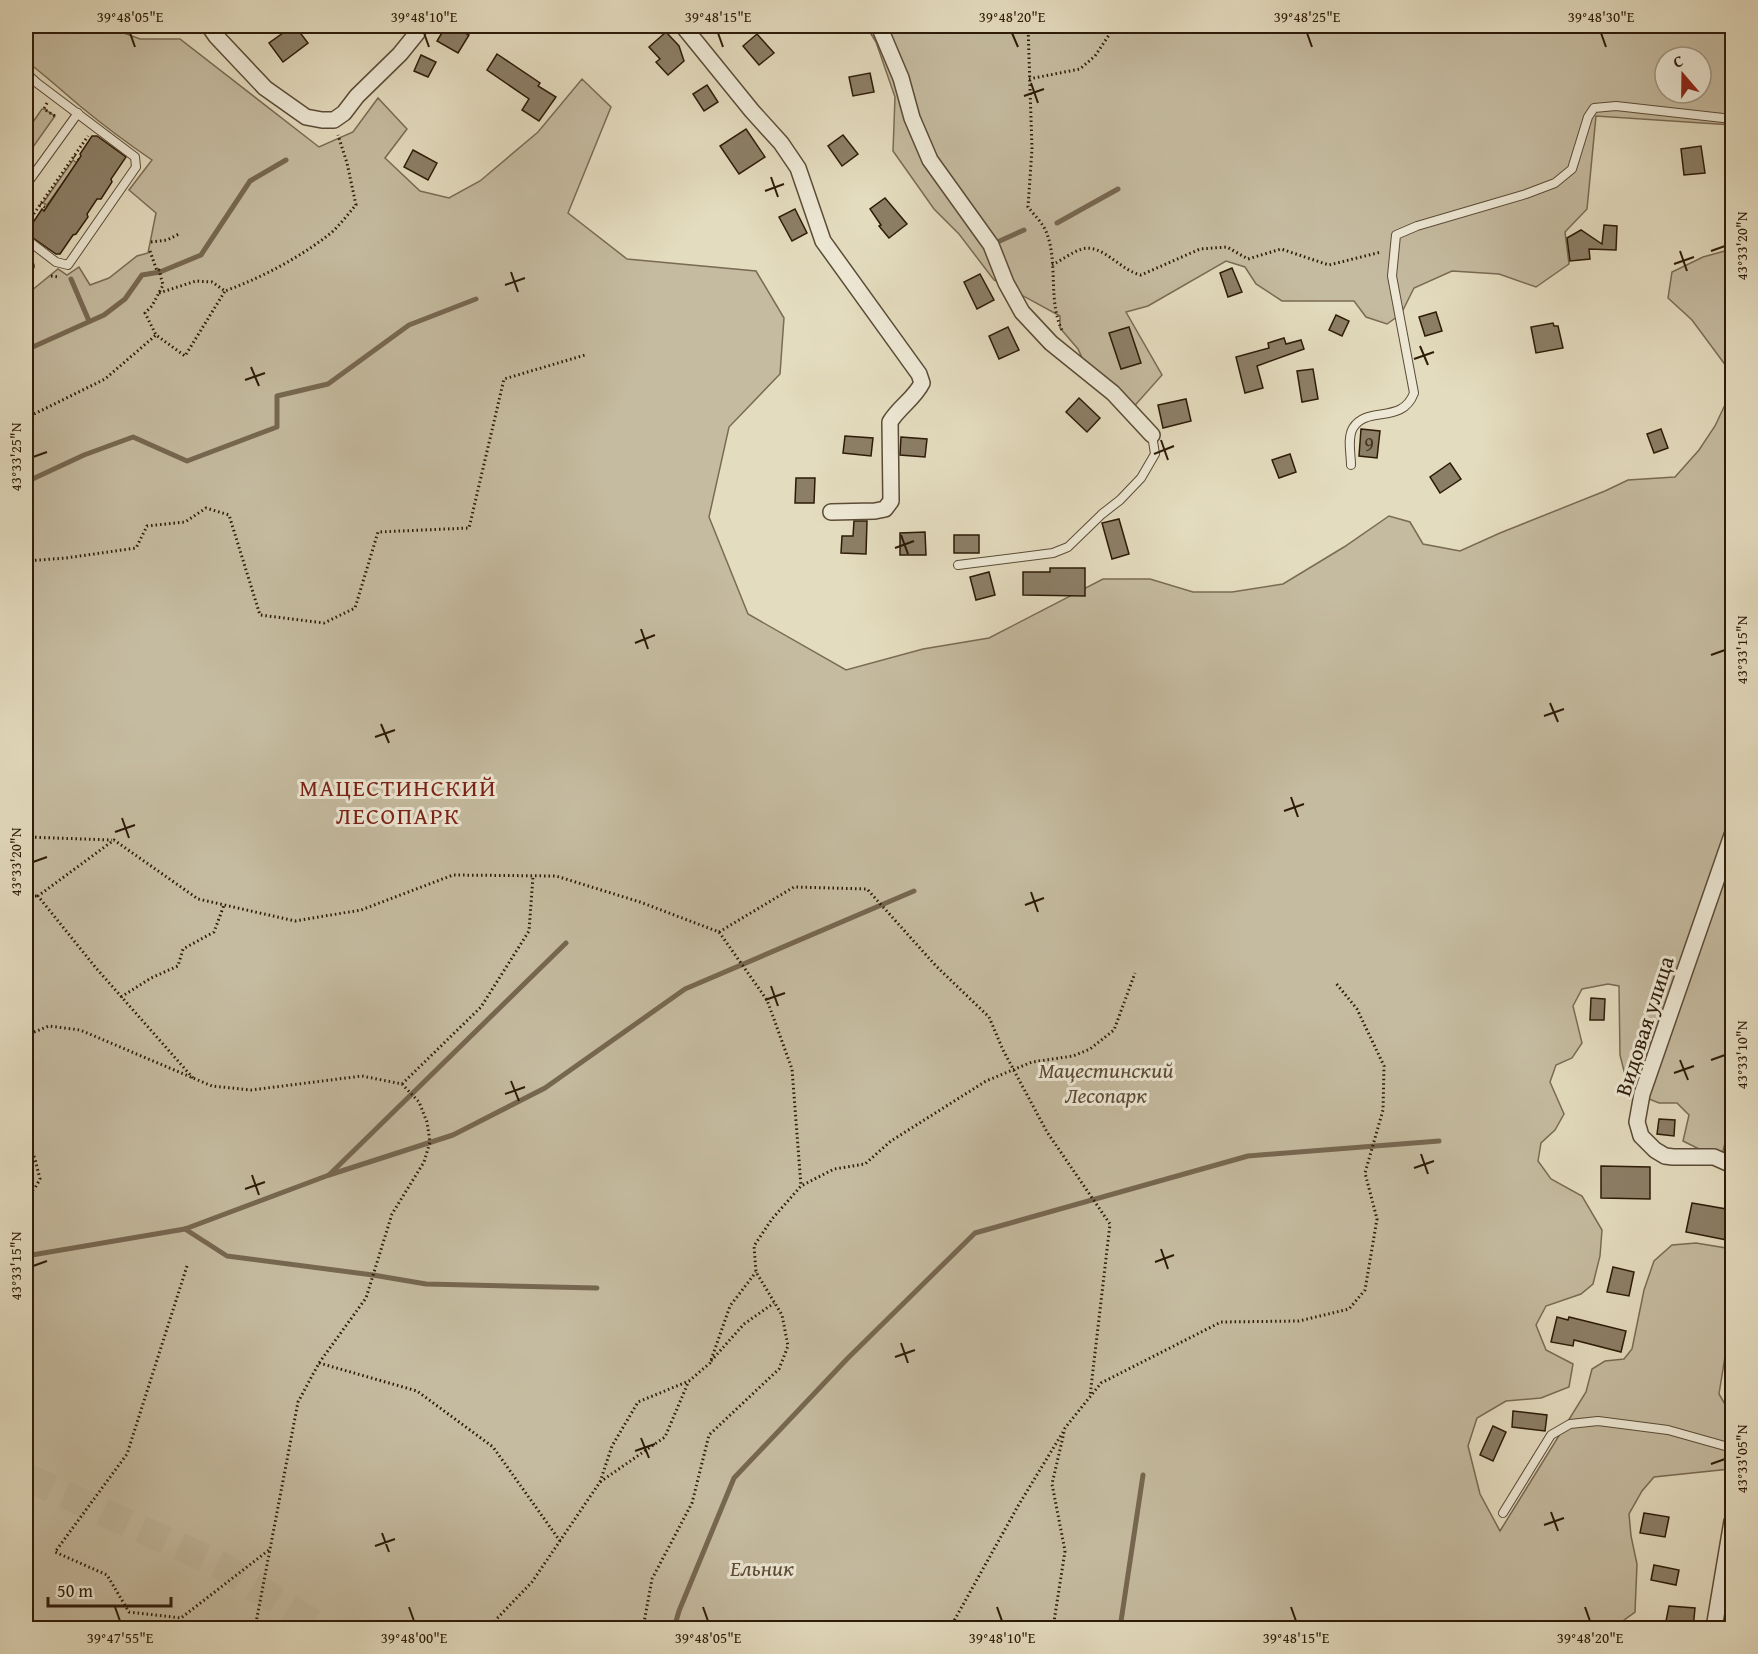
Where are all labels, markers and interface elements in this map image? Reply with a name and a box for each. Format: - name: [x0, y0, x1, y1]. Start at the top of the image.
- text: 39°48'05"E: [97, 6, 164, 27]
- text: 39°48'10"E: [391, 6, 458, 27]
- text: 39°48'15"E: [685, 6, 752, 27]
- text: 39°48'20"E: [979, 6, 1046, 27]
- text: 39°48'25"E: [1274, 6, 1341, 27]
- text: 39°48'30"E: [1568, 6, 1635, 27]
- north arrow: [1653, 45, 1713, 105]
- text: С: [1670, 48, 1686, 74]
- text: 43°33'20"N: [1731, 211, 1752, 280]
- text: 43°33'25"N: [5, 422, 26, 491]
- house number: 9: [1364, 429, 1374, 458]
- text: 43°33'15"N: [1731, 615, 1752, 684]
- district label: МАЦЕСТИНСКИЙ ЛЕСОПАРК: [299, 770, 497, 833]
- text: 43°33'20"N: [5, 827, 26, 896]
- street label: Видовая улица: [1606, 951, 1682, 1100]
- text: 43°33'10"N: [1731, 1020, 1752, 1089]
- park label: Мацестинский Лесопарк: [1038, 1054, 1174, 1111]
- text: 43°33'15"N: [5, 1231, 26, 1300]
- text: 43°33'05"N: [1731, 1424, 1752, 1493]
- park label: Ельник: [729, 1552, 794, 1584]
- scale bar: [48, 1570, 171, 1608]
- text: 50 m: [57, 1577, 93, 1604]
- text: 39°47'55"E: [87, 1627, 154, 1648]
- text: 39°48'00"E: [381, 1627, 448, 1648]
- text: 39°48'05"E: [675, 1627, 742, 1648]
- text: 39°48'10"E: [969, 1627, 1036, 1648]
- text: 39°48'15"E: [1263, 1627, 1330, 1648]
- text: 39°48'20"E: [1557, 1627, 1624, 1648]

